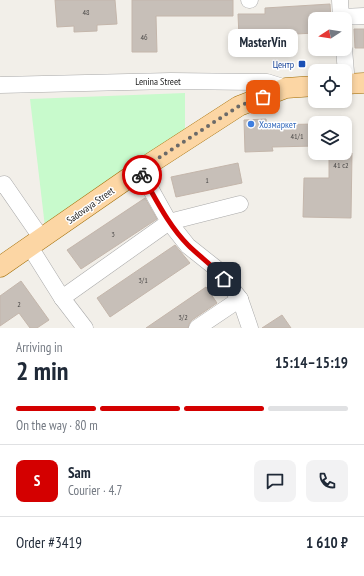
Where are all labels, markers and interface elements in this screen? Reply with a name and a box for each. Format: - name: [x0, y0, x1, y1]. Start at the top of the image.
- house number: 48: [82, 7, 90, 17]
- north arrow: [308, 12, 352, 56]
- map controls: [308, 12, 352, 160]
- callout: MasterVin: [228, 29, 298, 57]
- house number: 46: [140, 32, 148, 42]
- text: MasterVin: [239, 34, 287, 51]
- place label: Центр: [273, 58, 294, 71]
- marker: Центр: [297, 59, 307, 69]
- button: locate: [308, 64, 352, 108]
- street label: Lenina Street: [135, 75, 181, 88]
- pin: [246, 80, 280, 114]
- icon: bag: [252, 86, 274, 108]
- button: layers: [308, 116, 352, 160]
- place label: Хозмаркет: [259, 118, 297, 131]
- marker: Хозмаркет: [246, 119, 256, 129]
- house number: 41/1: [290, 131, 304, 141]
- courier: [122, 155, 162, 195]
- house number: 41 с2: [333, 160, 349, 170]
- icon: bike: [131, 164, 153, 186]
- house number: 1: [205, 175, 209, 185]
- street label: Sadovaya Street: [64, 184, 117, 227]
- house number: 3: [111, 229, 115, 239]
- pin: [207, 262, 241, 296]
- icon: home: [213, 268, 235, 290]
- house number: 3/1: [138, 275, 148, 285]
- house number: 2: [17, 299, 21, 309]
- house number: 3/2: [178, 312, 188, 322]
- text: Arriving in: [16, 339, 63, 356]
- text: 15:14–15:19: [275, 353, 348, 372]
- text: 2 min: [16, 354, 69, 387]
- text: On the way · 80 m: [16, 417, 98, 434]
- button: chat: [254, 460, 296, 502]
- button: phone: [306, 460, 348, 502]
- text: Sam: [68, 463, 91, 482]
- text: S: [34, 471, 40, 490]
- text: Courier · 4.7: [68, 482, 122, 499]
- text: Order #3419: [16, 533, 82, 552]
- text: 1 610 ₽: [306, 533, 348, 552]

